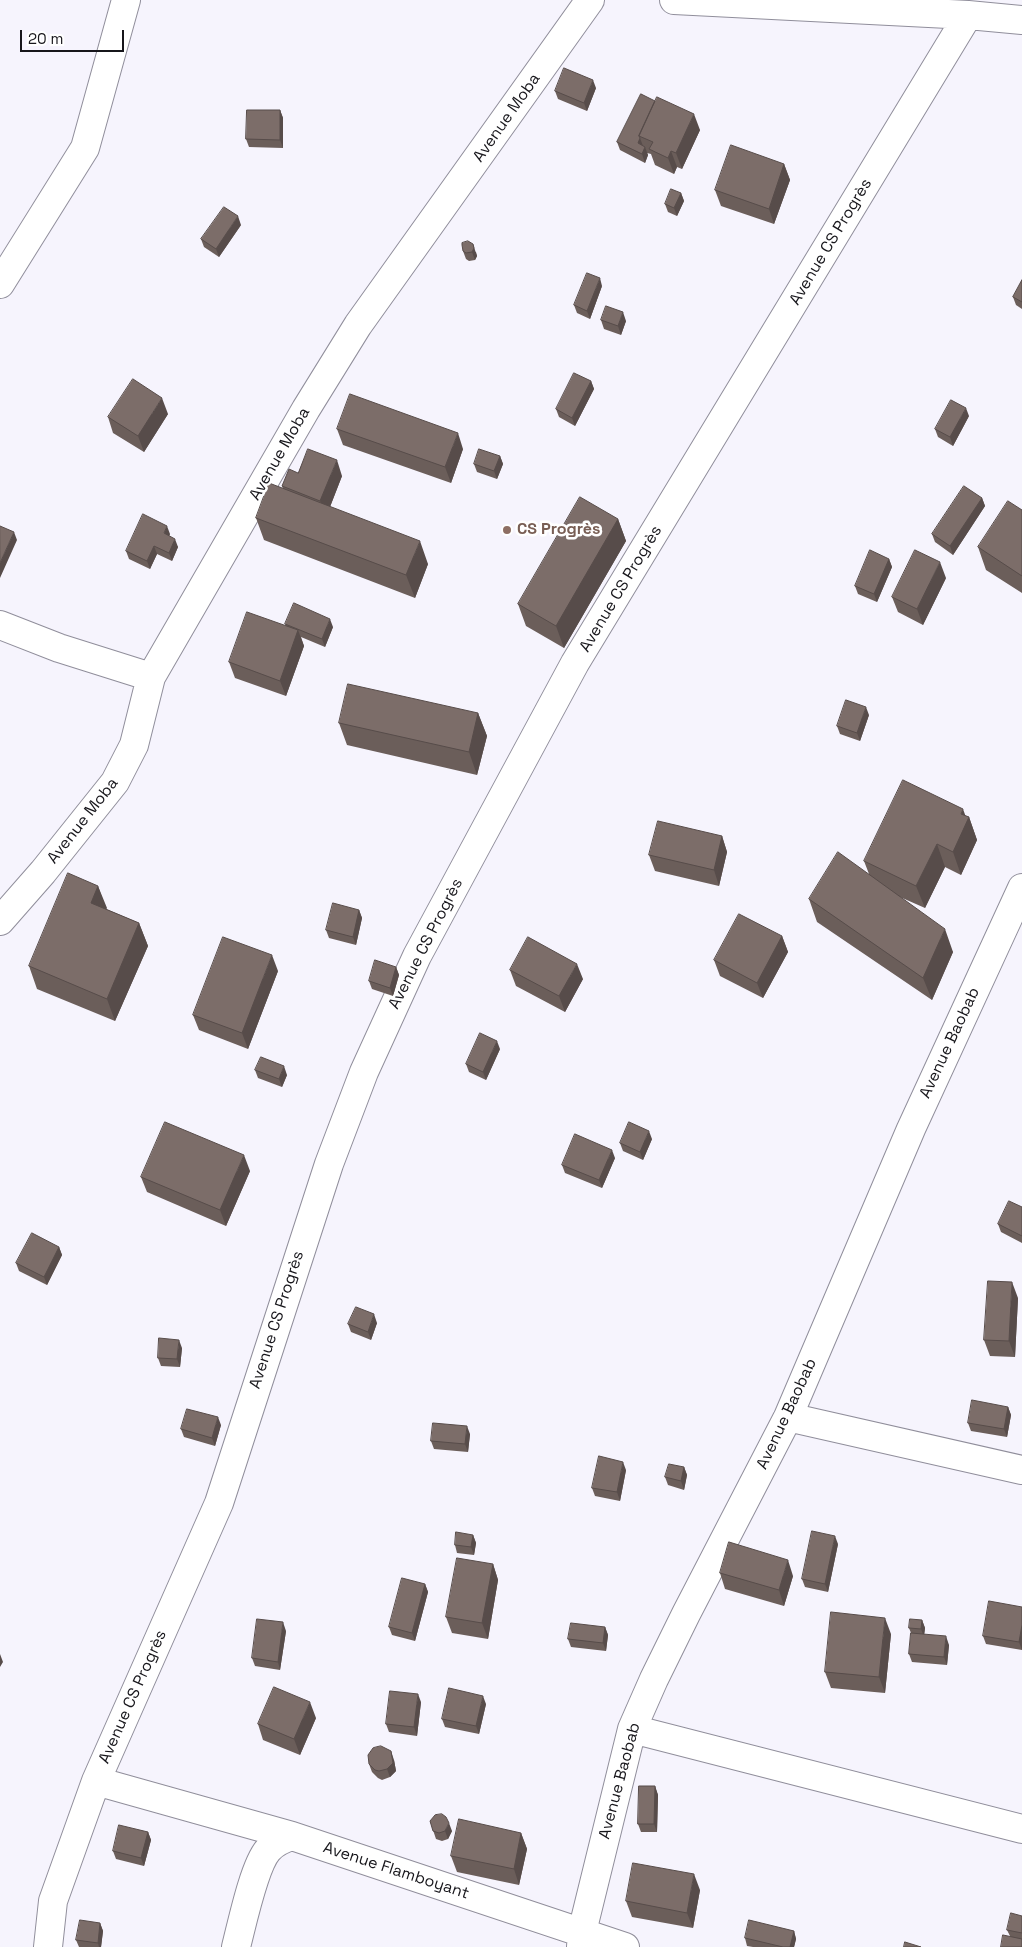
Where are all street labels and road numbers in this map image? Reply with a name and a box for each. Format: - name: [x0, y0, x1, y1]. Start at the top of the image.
- street label: Avenue Moba: [469, 70, 545, 166]
- street label: Avenue CS Progrès: [786, 175, 876, 309]
- street label: Avenue Moba: [246, 404, 314, 504]
- street label: Avenue CS Progrès: [576, 522, 666, 656]
- street label: Avenue Moba: [43, 774, 123, 868]
- street label: Avenue CS Progrès: [385, 875, 467, 1013]
- street label: Avenue Baobab: [916, 985, 984, 1101]
- street label: Avenue CS Progrès: [246, 1249, 308, 1391]
- street label: Avenue Baobab: [753, 1356, 821, 1472]
- street label: Avenue CS Progrès: [95, 1627, 171, 1767]
- street label: Avenue Baobab: [595, 1721, 645, 1841]
- street label: Avenue Flamboyant: [321, 1838, 471, 1904]

